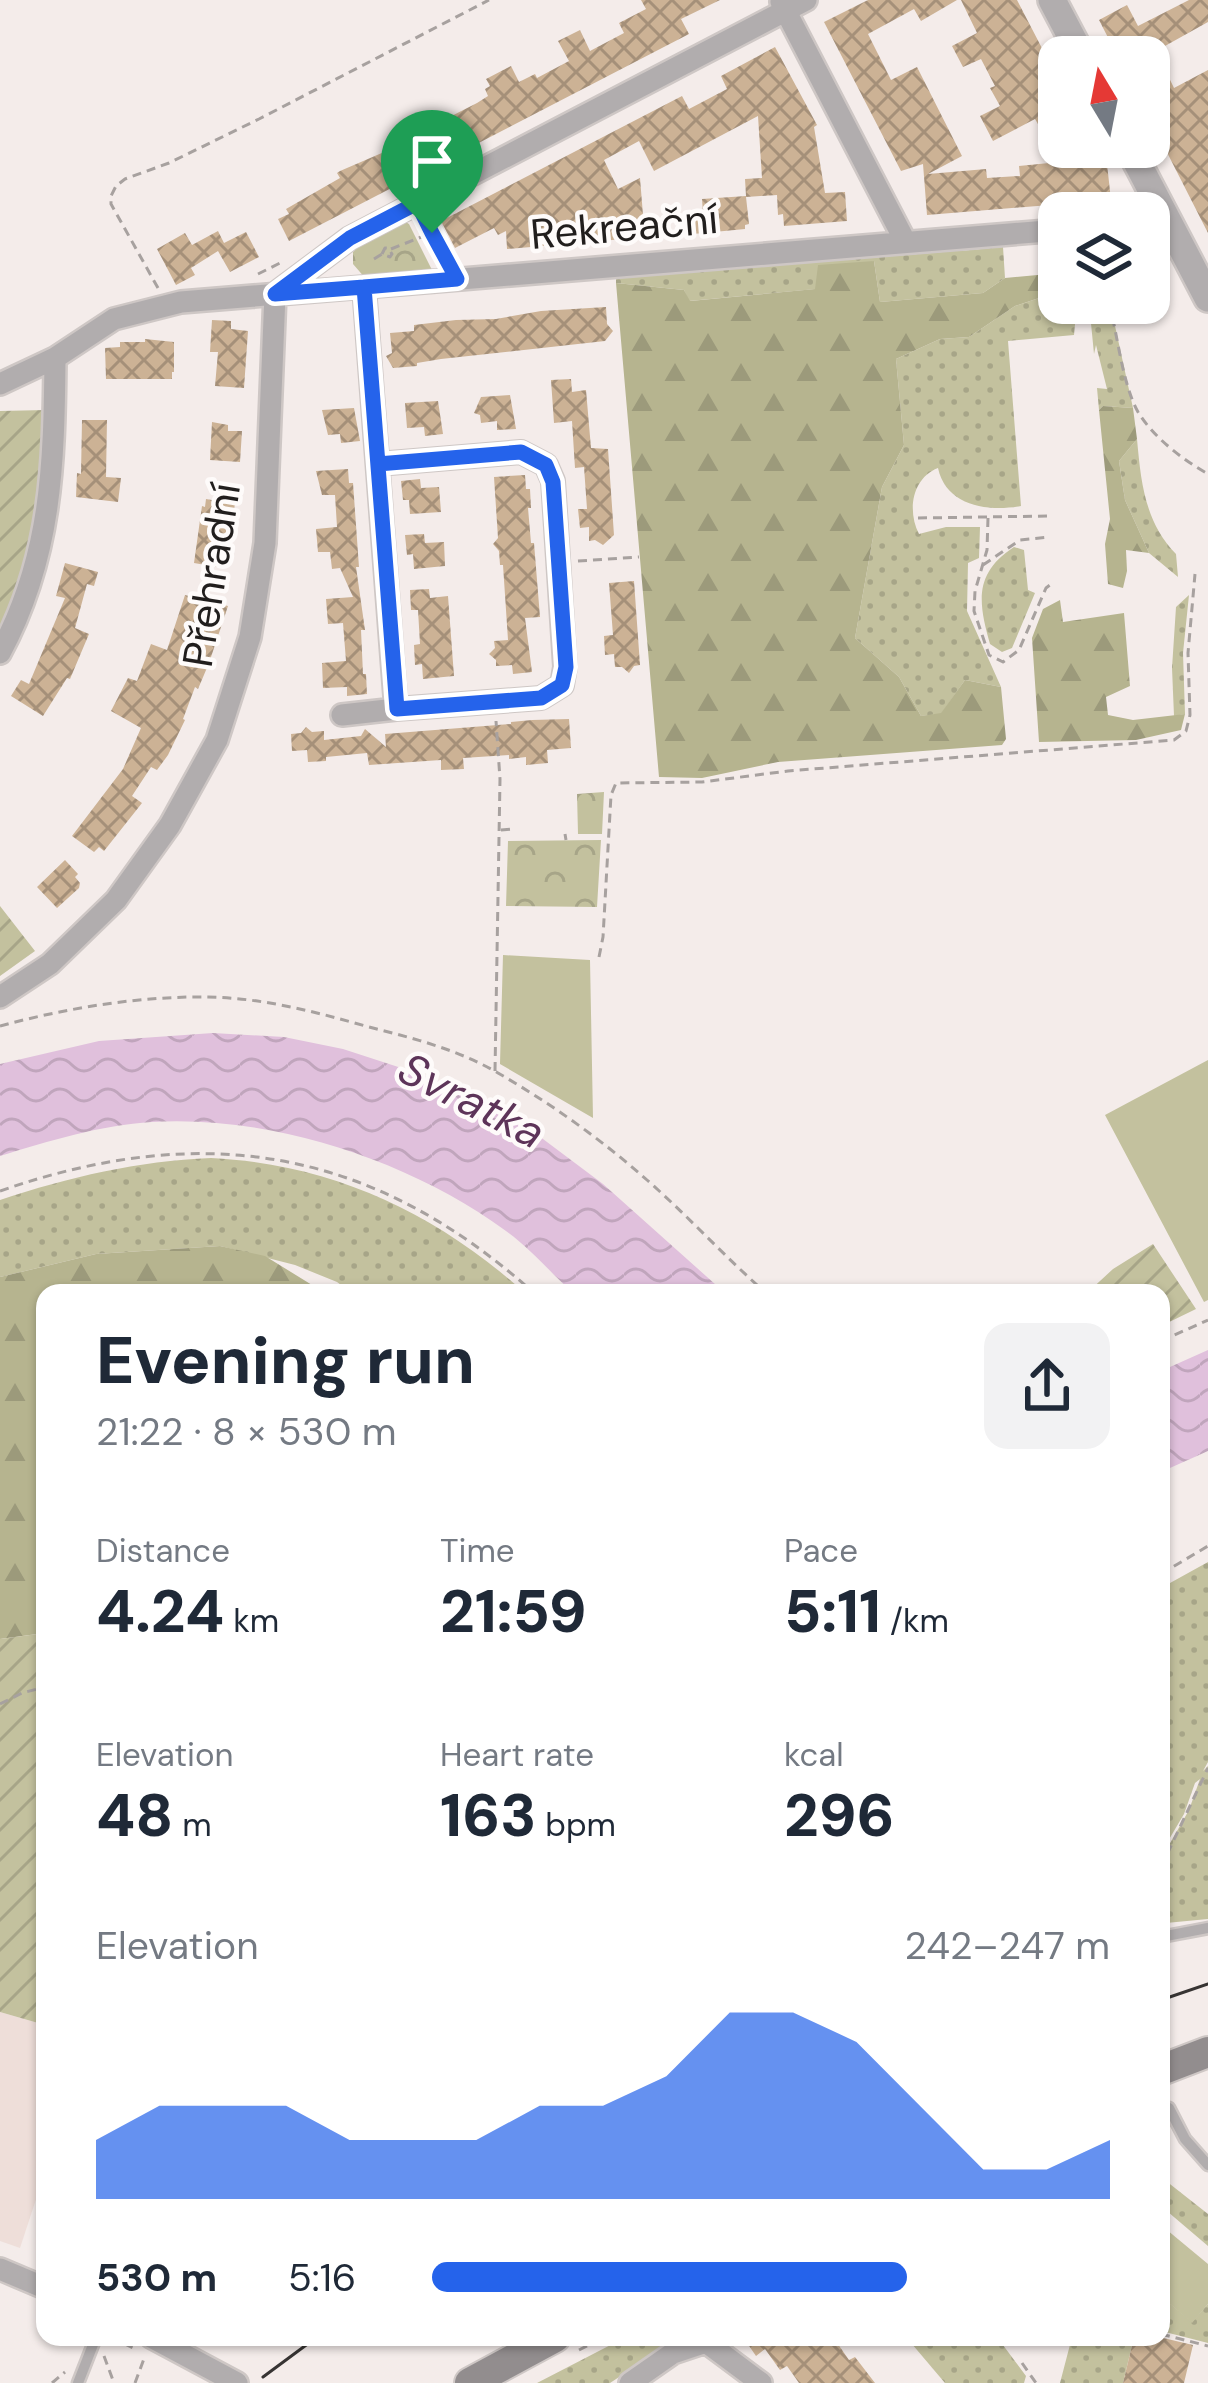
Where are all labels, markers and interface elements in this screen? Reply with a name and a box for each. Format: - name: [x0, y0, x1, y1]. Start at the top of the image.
- north arrow: [1038, 36, 1170, 168]
- map controls: [1038, 36, 1170, 324]
- pin: [381, 110, 483, 233]
- icon: arrive: [399, 128, 465, 194]
- street label: Rekreační: [528, 191, 721, 262]
- button: layers: [1038, 192, 1170, 324]
- street label: Přehradní: [170, 479, 253, 671]
- water label: Svratka: [389, 1039, 555, 1162]
- text: Evening run: [96, 1318, 475, 1403]
- button: share: [984, 1323, 1110, 1449]
- text: 21:22 · 8 × 530 m: [96, 1406, 396, 1457]
- text: Distance: [96, 1529, 230, 1572]
- text: Time: [440, 1529, 515, 1572]
- text: Pace: [784, 1529, 858, 1572]
- text: 4.24: [96, 1572, 224, 1651]
- text: 21:59: [440, 1572, 587, 1651]
- text: 5:11: [784, 1572, 881, 1651]
- text: km: [224, 1599, 279, 1642]
- text: /km: [881, 1599, 949, 1642]
- text: Elevation: [96, 1733, 234, 1776]
- text: Heart rate: [440, 1733, 594, 1776]
- text: kcal: [784, 1733, 844, 1776]
- text: 48: [96, 1776, 173, 1855]
- text: 163: [440, 1776, 536, 1855]
- text: 296: [784, 1776, 895, 1855]
- text: m: [173, 1803, 212, 1846]
- text: bpm: [536, 1803, 616, 1846]
- text: Elevation: [96, 1920, 259, 1971]
- text: 242–247 m: [905, 1920, 1110, 1971]
- text: 530 m: [96, 2252, 217, 2303]
- text: 5:16: [288, 2252, 356, 2303]

